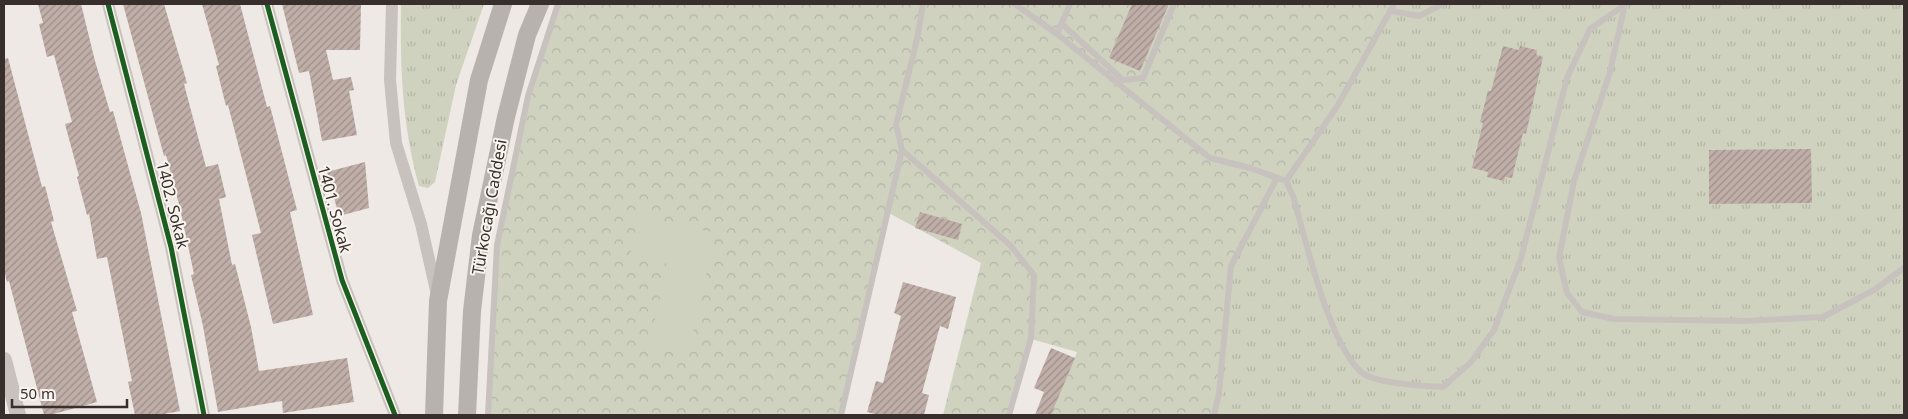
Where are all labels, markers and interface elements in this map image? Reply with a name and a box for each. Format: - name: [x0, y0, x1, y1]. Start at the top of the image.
- street label: Türkocağı Caddesi: [466, 138, 512, 276]
- street label: 1402. Sokak: [151, 159, 195, 252]
- street label: 1401. Sokak: [313, 163, 357, 256]
- scale bar: [12, 376, 128, 408]
- text: 50 m: [20, 383, 55, 403]

